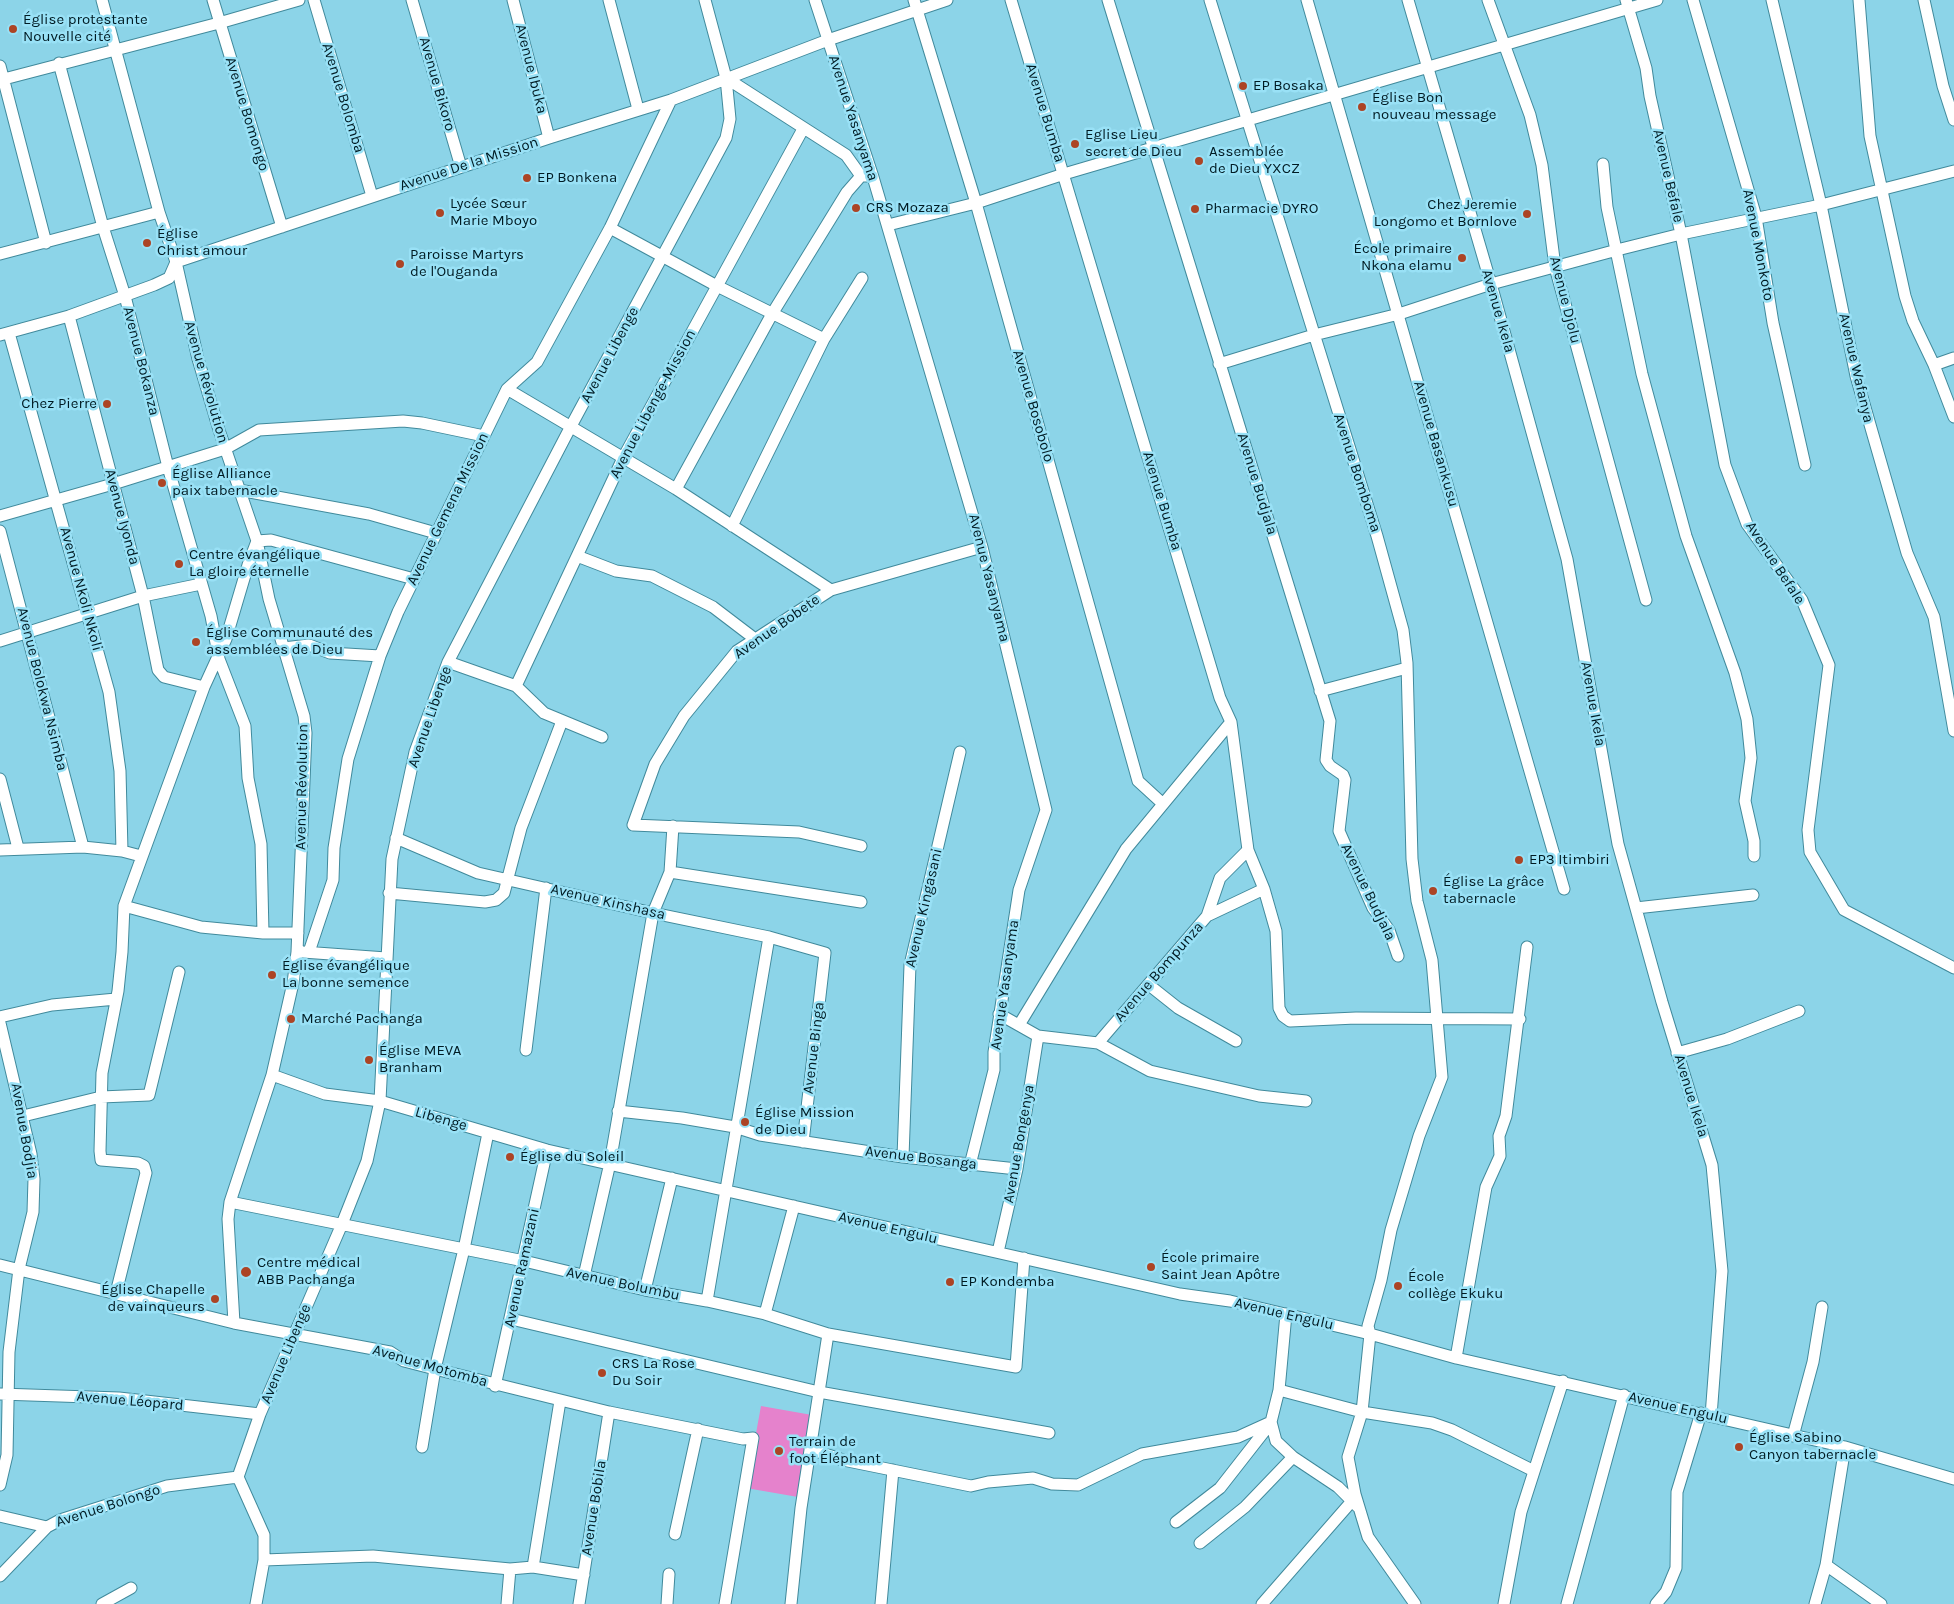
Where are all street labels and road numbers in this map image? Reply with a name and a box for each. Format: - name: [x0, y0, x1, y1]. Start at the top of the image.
- street label: Avenue Ibuka: [511, 22, 551, 116]
- street label: Avenue Bikoro: [415, 35, 459, 133]
- street label: Avenue Bolomba: [318, 41, 368, 155]
- street label: Avenue Yasanyama: [824, 53, 882, 183]
- street label: Avenue Bomongo: [221, 55, 273, 173]
- street label: Avenue Bumba: [1021, 61, 1069, 165]
- street label: Avenue Befale: [1649, 128, 1687, 224]
- street label: Avenue De la Mission: [397, 133, 541, 195]
- street label: Avenue Monkoto: [1738, 188, 1778, 302]
- street label: Avenue Djolu: [1546, 255, 1584, 345]
- street label: Avenue Ikela: [1478, 267, 1518, 355]
- street label: Avenue Libenge: [577, 304, 643, 406]
- street label: Avenue Bokanza: [119, 305, 163, 417]
- street label: Avenue Wafanya: [1835, 312, 1877, 424]
- street label: Avenue Révolution: [180, 319, 232, 445]
- street label: Avenue Libenge-Mission: [606, 326, 700, 482]
- street label: Avenue Bosobolo: [1008, 348, 1058, 464]
- street label: Avenue Basankusu: [1409, 379, 1463, 509]
- street label: Avenue Bomboma: [1329, 411, 1385, 535]
- street label: Avenue Gemena Mission: [403, 430, 493, 588]
- street label: Avenue Budjala: [1233, 431, 1281, 537]
- street label: Avenue Bumba: [1138, 449, 1186, 553]
- street label: Avenue Iyonda: [101, 467, 143, 567]
- street label: Avenue Yasanyama: [964, 512, 1014, 644]
- street label: Avenue Befale: [1742, 518, 1808, 608]
- street label: Avenue Nkoli Nkoli: [56, 525, 106, 653]
- street label: Avenue Bobete: [731, 591, 823, 663]
- street label: Avenue Bolokwa Nsimba: [13, 605, 71, 773]
- street label: Avenue Ikela: [1577, 660, 1609, 748]
- street label: Avenue Libenge: [404, 664, 456, 770]
- street label: Avenue Révolution: [292, 724, 312, 850]
- street label: Avenue Budjala: [1337, 841, 1399, 943]
- street label: Avenue Kingasani: [902, 847, 946, 969]
- street label: Avenue Kinshasa: [549, 880, 667, 924]
- street label: Avenue Bompunza: [1111, 918, 1207, 1026]
- street label: Avenue Yasanyama: [987, 919, 1023, 1051]
- street label: Avenue Binga: [799, 1001, 829, 1095]
- street label: Avenue Ikela: [1670, 1052, 1712, 1140]
- street label: Avenue Bodjia: [7, 1082, 41, 1180]
- street label: Avenue Bongenya: [1000, 1083, 1038, 1205]
- street label: Libenge: [413, 1103, 469, 1135]
- street label: Avenue Bosanga: [864, 1142, 978, 1174]
- street label: Avenue Ramazani: [501, 1207, 543, 1329]
- street label: Avenue Engulu: [837, 1208, 939, 1248]
- street label: Avenue Bolumbu: [565, 1263, 681, 1305]
- street label: Avenue Engulu: [1233, 1294, 1335, 1334]
- street label: Avenue Libenge: [257, 1302, 315, 1406]
- street label: Avenue Motomba: [370, 1341, 490, 1391]
- street label: Avenue Léopard: [76, 1387, 184, 1415]
- street label: Avenue Engulu: [1627, 1388, 1729, 1428]
- street label: Avenue Bobila: [578, 1459, 610, 1557]
- street label: Avenue Bolongo: [54, 1481, 162, 1531]

